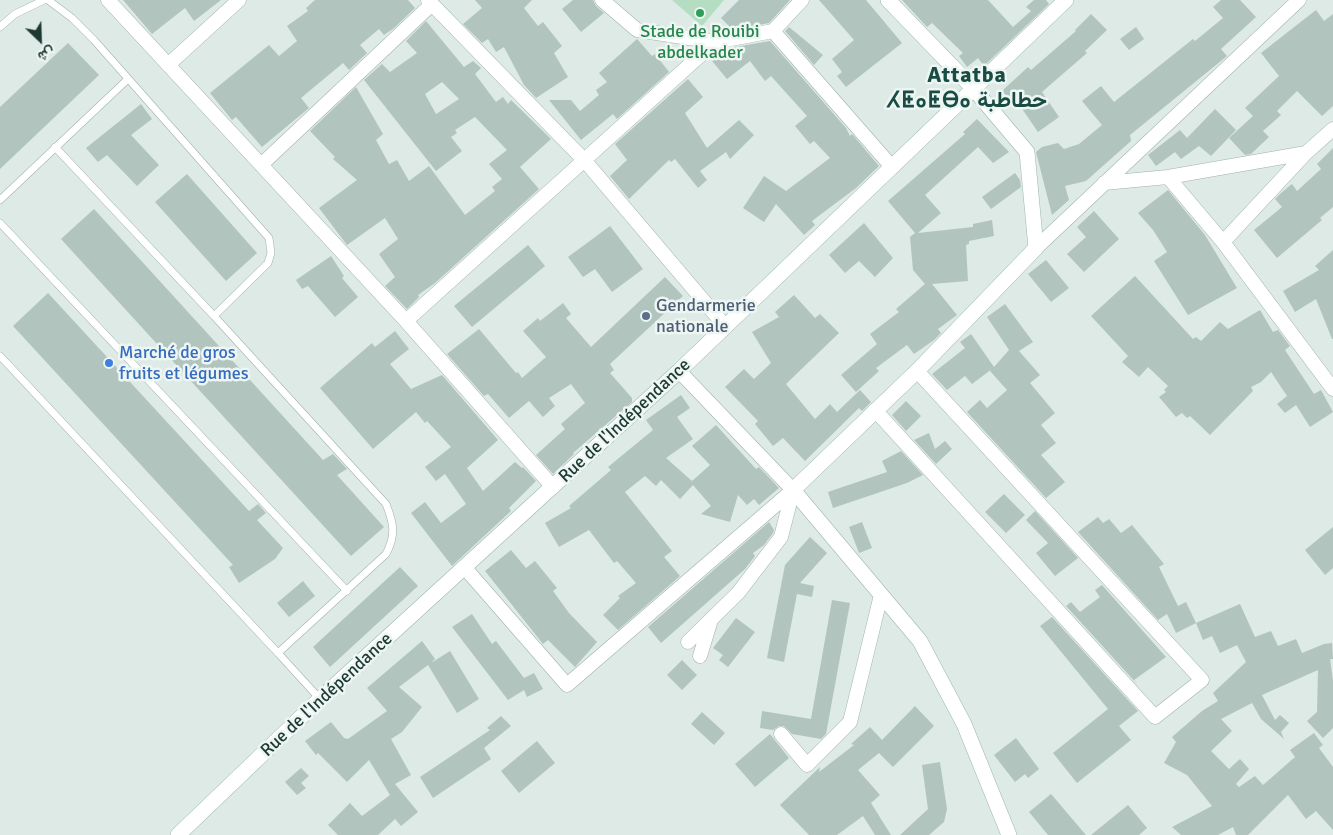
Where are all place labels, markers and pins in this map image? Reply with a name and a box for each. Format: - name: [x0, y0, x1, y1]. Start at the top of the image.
- marker: Stade de Rouibi abdelkader: [694, 7, 706, 19]
- place label: Stade de Rouibi abdelkader: [640, 21, 760, 64]
- place label: Gendarmerie nationale: [656, 295, 756, 338]
- marker: Gendarmerie nationale: [640, 310, 652, 322]
- place label: Marché de gros fruits et légumes: [119, 342, 249, 384]
- marker: Marché de gros fruits et légumes: [103, 357, 115, 369]

